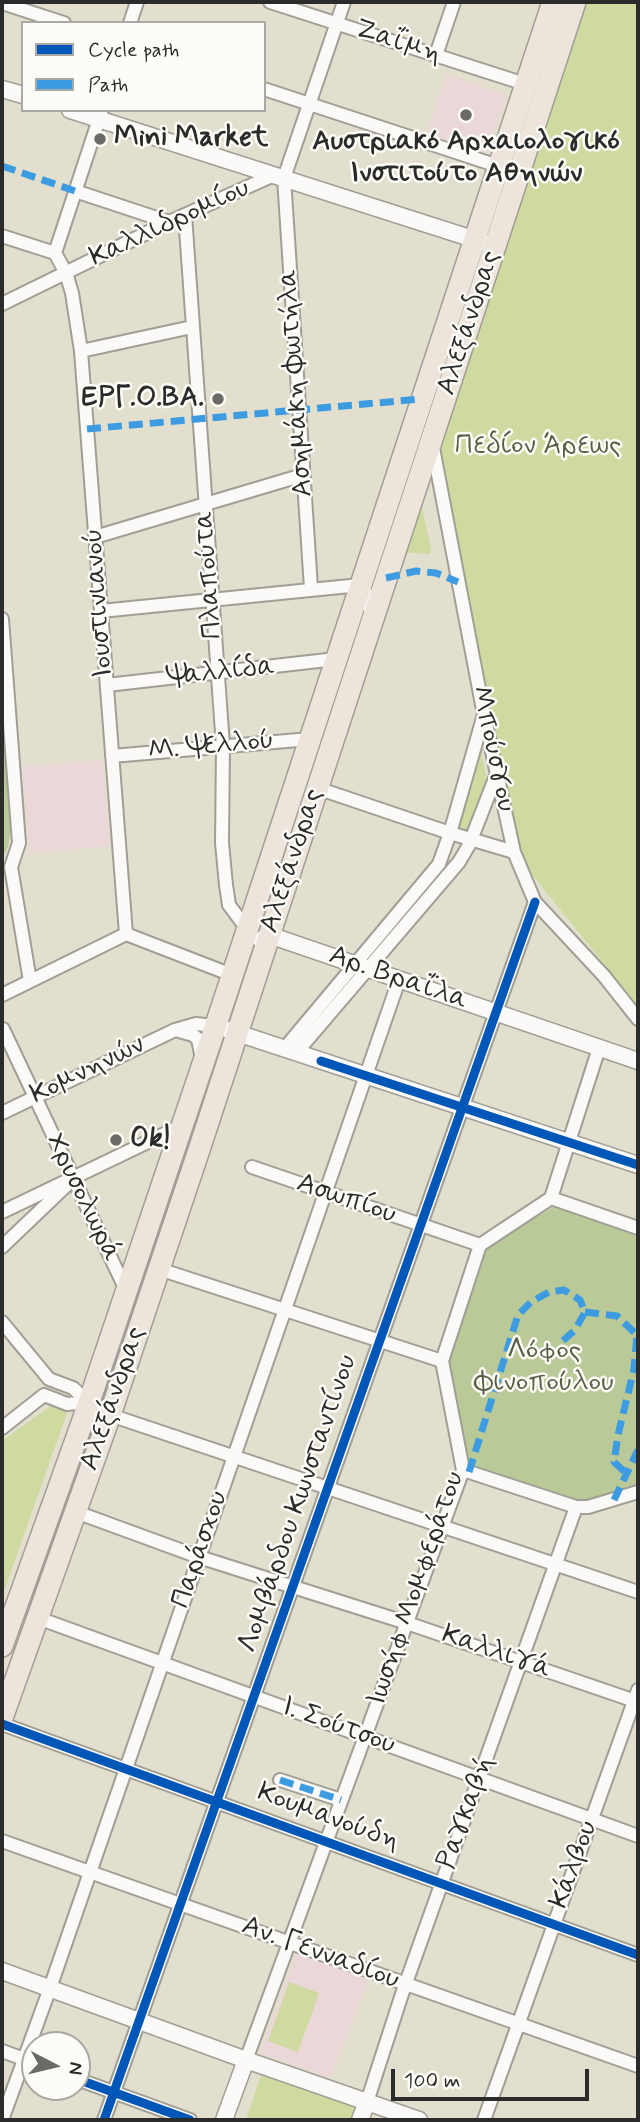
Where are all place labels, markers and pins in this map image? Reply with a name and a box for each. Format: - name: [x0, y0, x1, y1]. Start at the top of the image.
- marker: Αυστριακό Αρχαιολογικό Ινστιτούτο Αθηνών: [458, 107, 474, 123]
- place label: Mini Market: [114, 122, 268, 156]
- place label: Αυστριακό Αρχαιολογικό Ινστιτούτο Αθηνών: [312, 126, 620, 192]
- marker: Mini Market: [92, 131, 108, 147]
- place label: ΕΡΓ.Ο.ΒΑ.: [81, 382, 204, 416]
- marker: ΕΡΓ.Ο.ΒΑ.: [210, 391, 226, 407]
- place label: Ok!: [130, 1123, 171, 1157]
- marker: Ok!: [108, 1132, 124, 1148]

